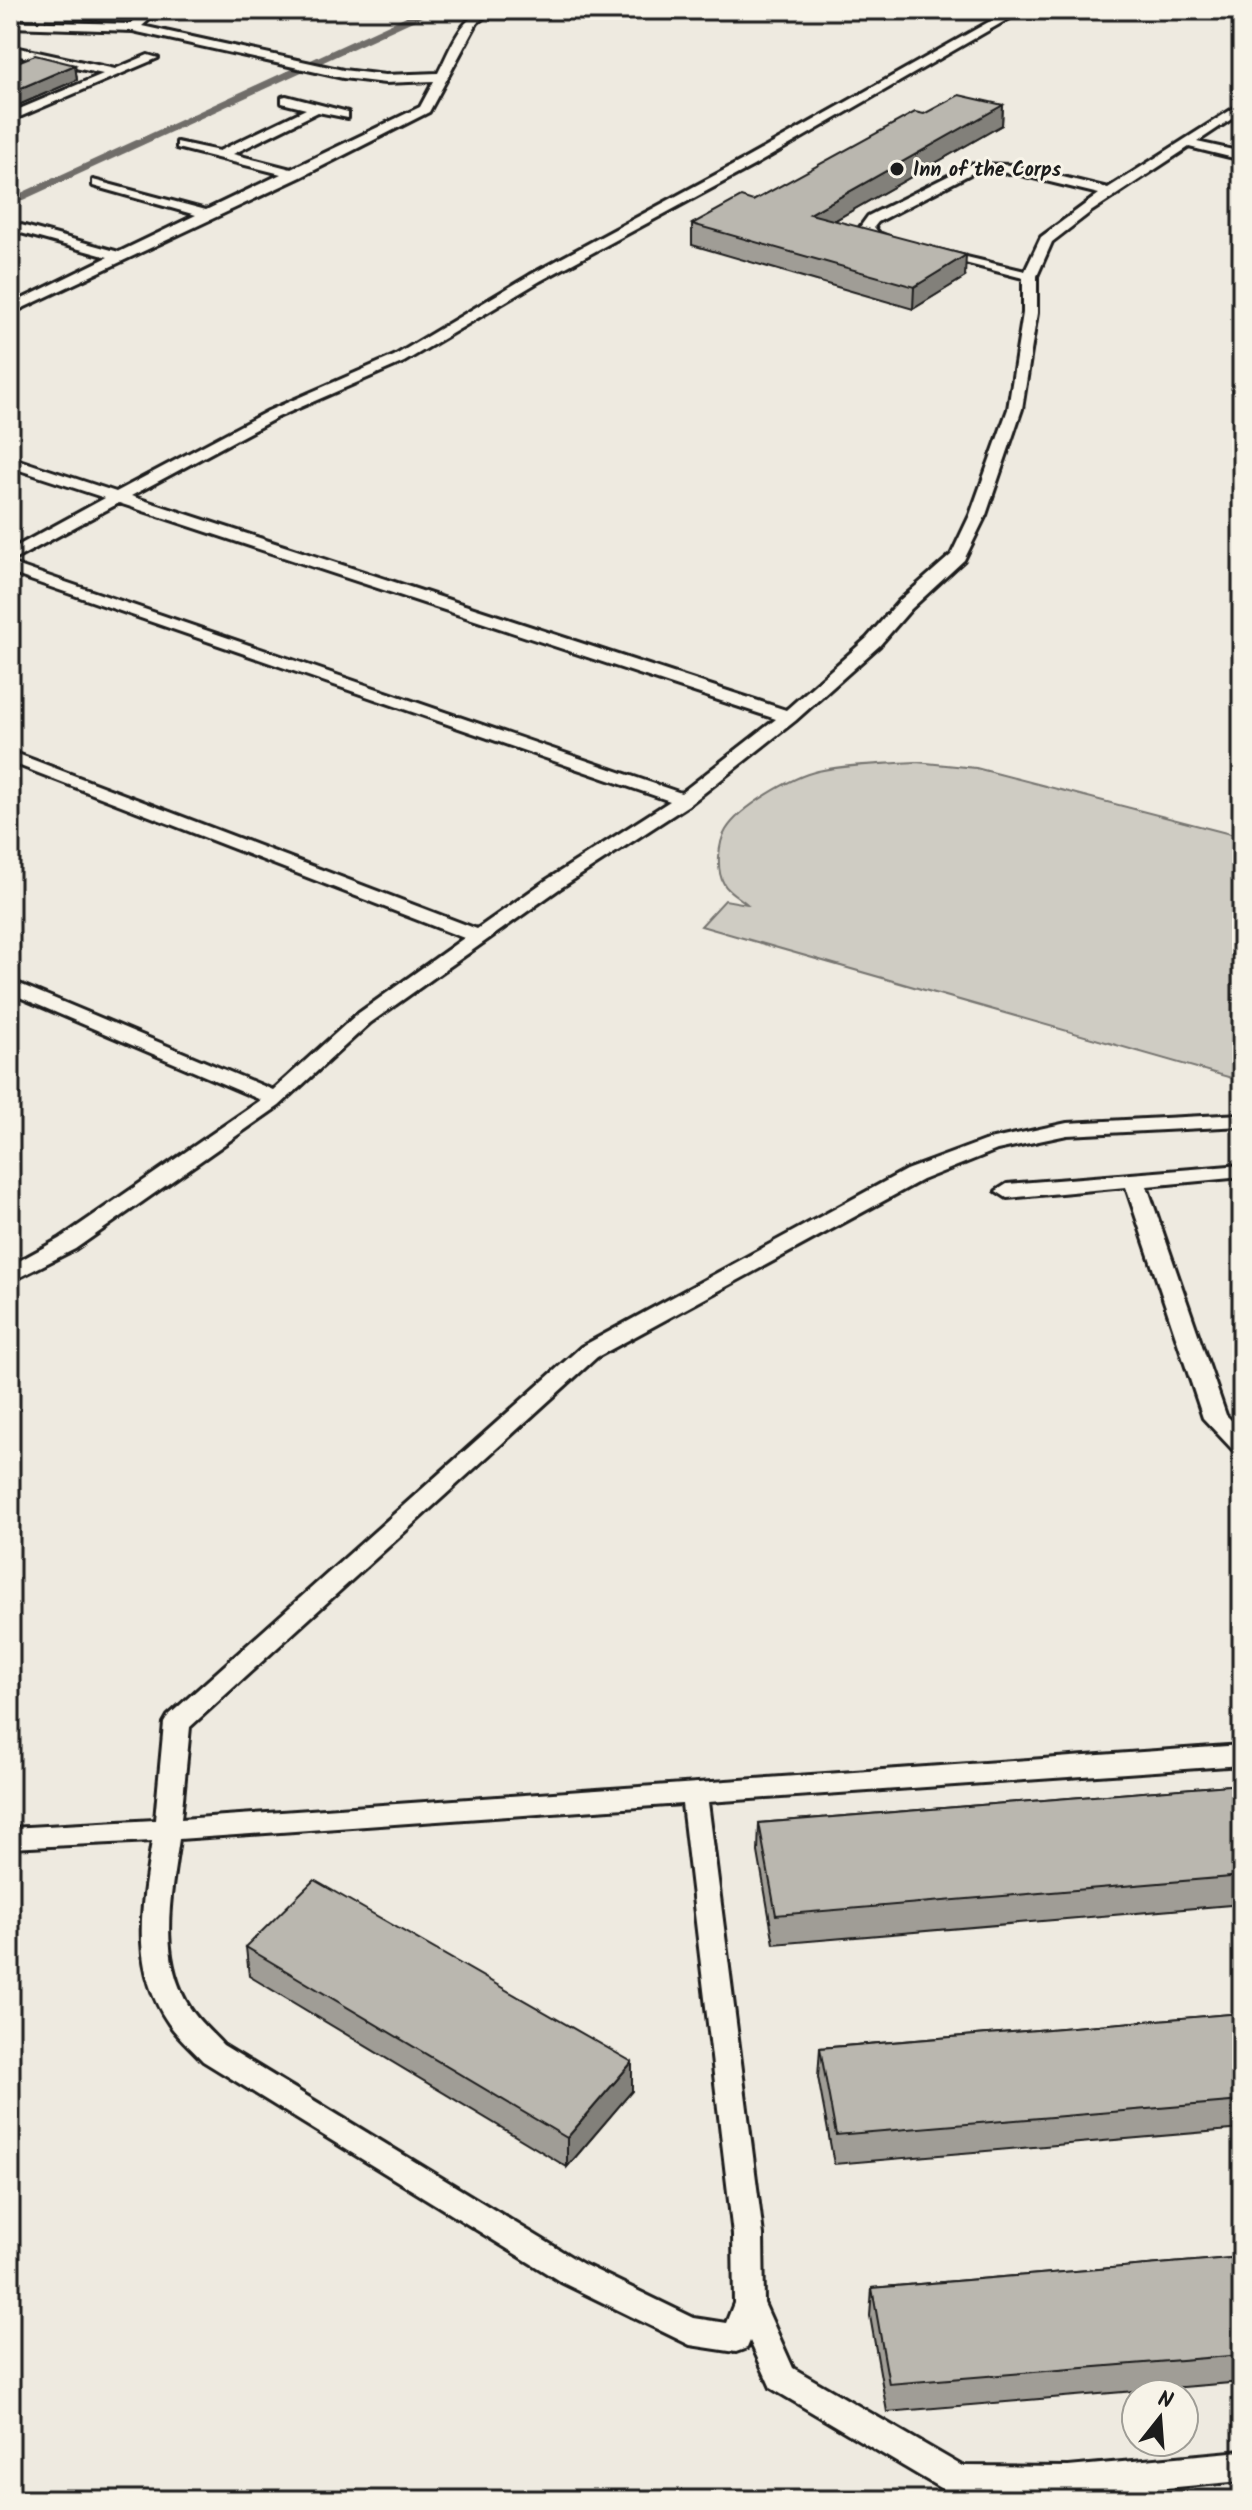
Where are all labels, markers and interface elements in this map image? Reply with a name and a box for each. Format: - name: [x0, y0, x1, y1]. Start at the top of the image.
- place label: Inn of the Corps: [913, 155, 1062, 187]
- marker: Inn of the Corps: [888, 160, 906, 178]
- north arrow: [1120, 2378, 1200, 2458]
- text: N: [1153, 2382, 1177, 2420]

